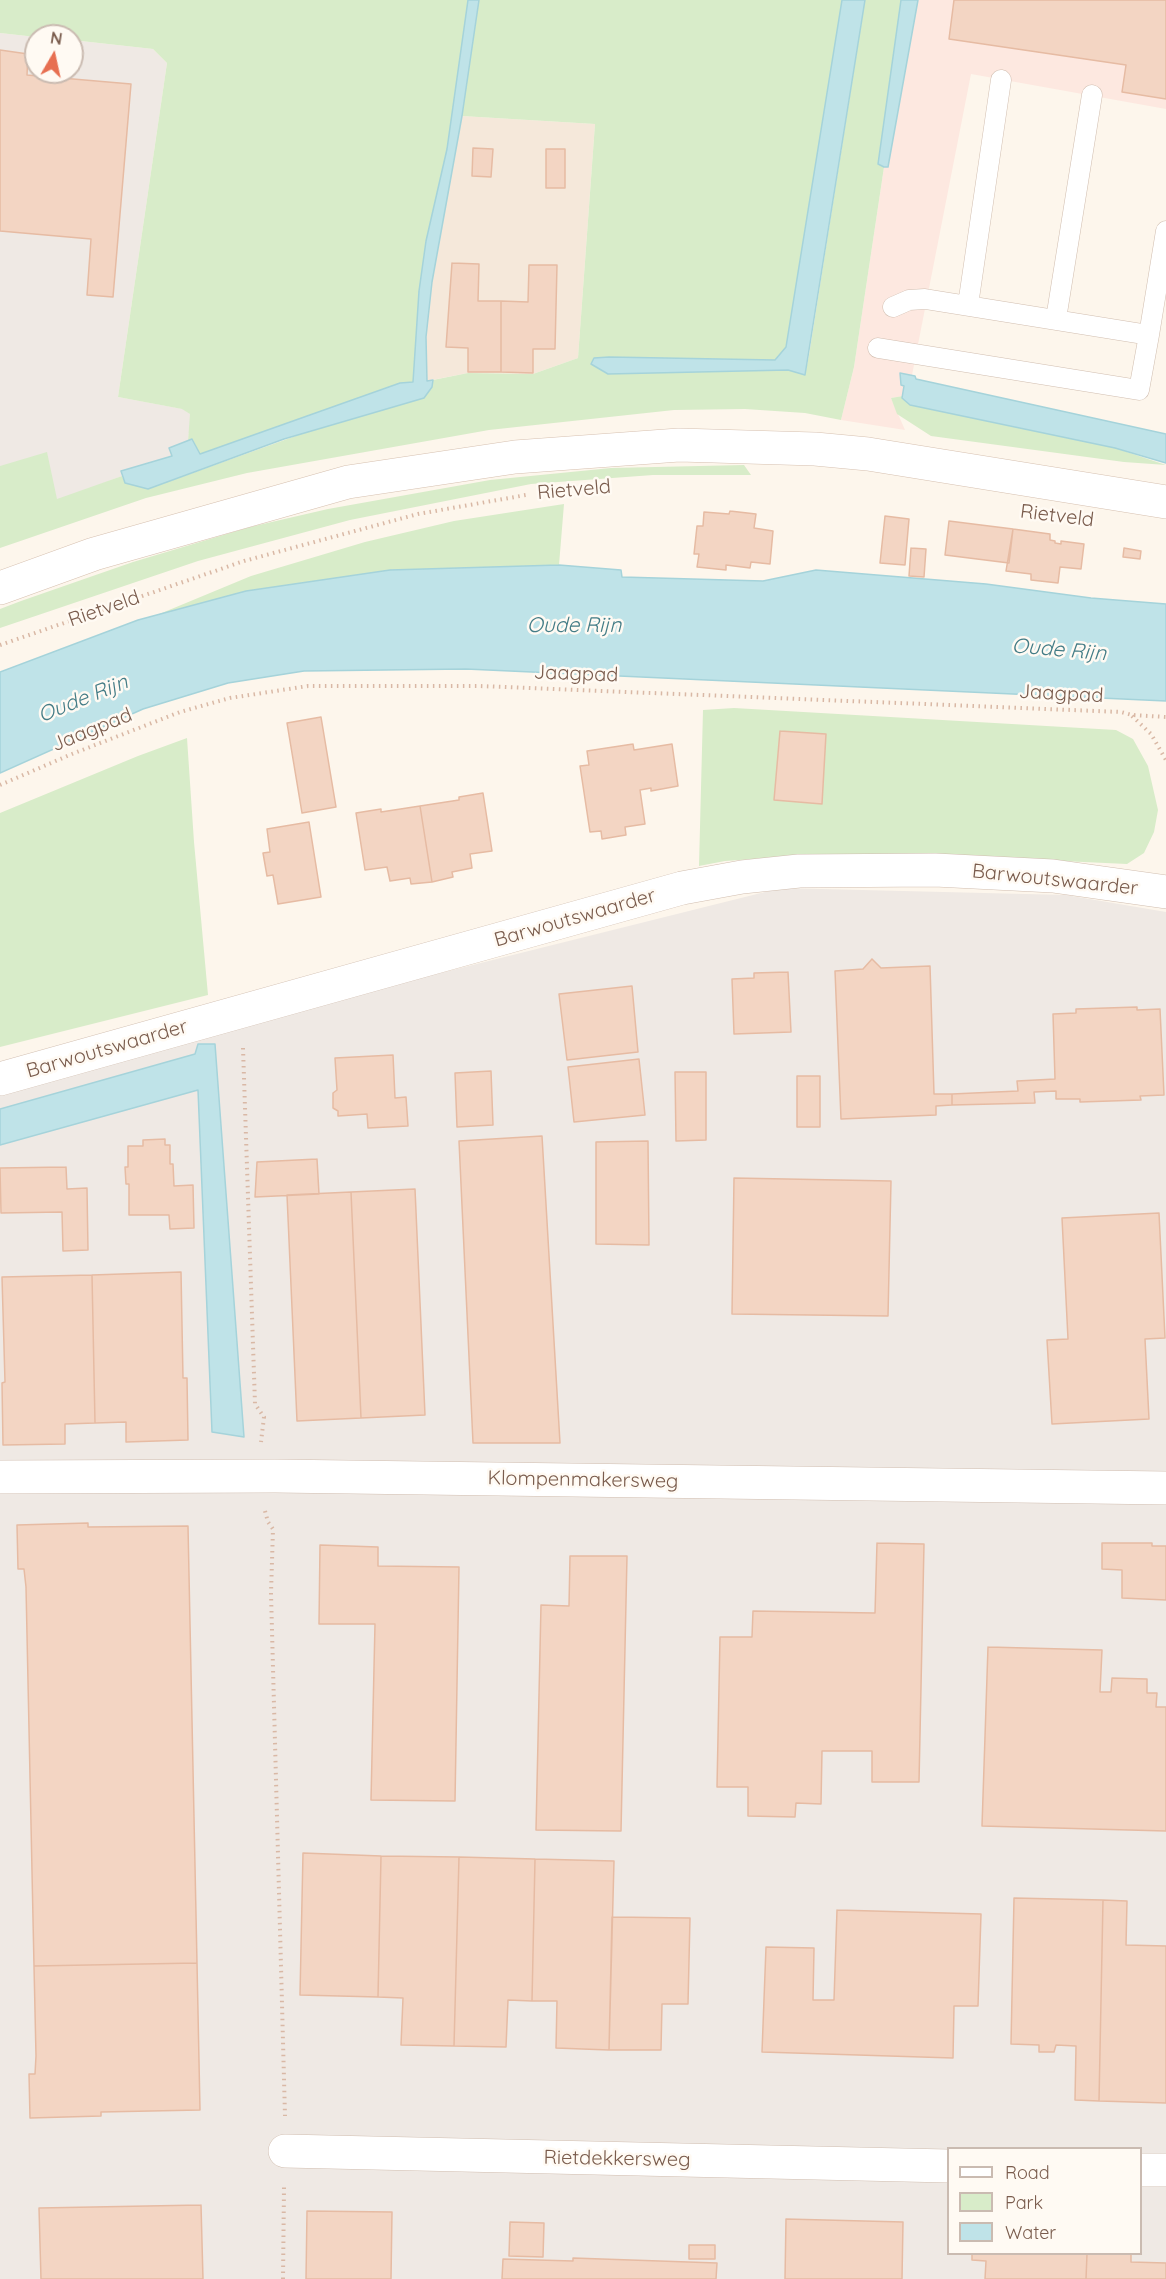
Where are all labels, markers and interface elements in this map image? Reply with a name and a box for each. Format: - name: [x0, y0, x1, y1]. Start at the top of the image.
- north arrow: [24, 24, 84, 84]
- text: N: [49, 27, 64, 49]
- street label: Rietveld: [536, 475, 612, 505]
- street label: Rietveld: [1019, 500, 1095, 532]
- street label: Rietveld: [65, 586, 143, 632]
- water label: Oude Rijn: [527, 613, 621, 639]
- water label: Oude Rijn: [1011, 633, 1107, 667]
- street label: Jaagpad: [533, 661, 619, 687]
- water label: Oude Rijn: [34, 670, 132, 728]
- street label: Jaagpad: [1018, 680, 1104, 708]
- street label: Jaagpad: [48, 703, 136, 757]
- street label: Barwoutswaarder: [971, 859, 1139, 901]
- street label: Barwoutswaarder: [492, 883, 658, 953]
- street label: Barwoutswaarder: [24, 1014, 190, 1084]
- street label: Klompenmakersweg: [487, 1466, 679, 1494]
- street label: Rietdekkersweg: [543, 2146, 691, 2172]
- legend: [947, 2147, 1142, 2255]
- text: Road: [1005, 2161, 1050, 2184]
- text: Park: [1005, 2191, 1043, 2214]
- text: Water: [1005, 2221, 1056, 2244]

